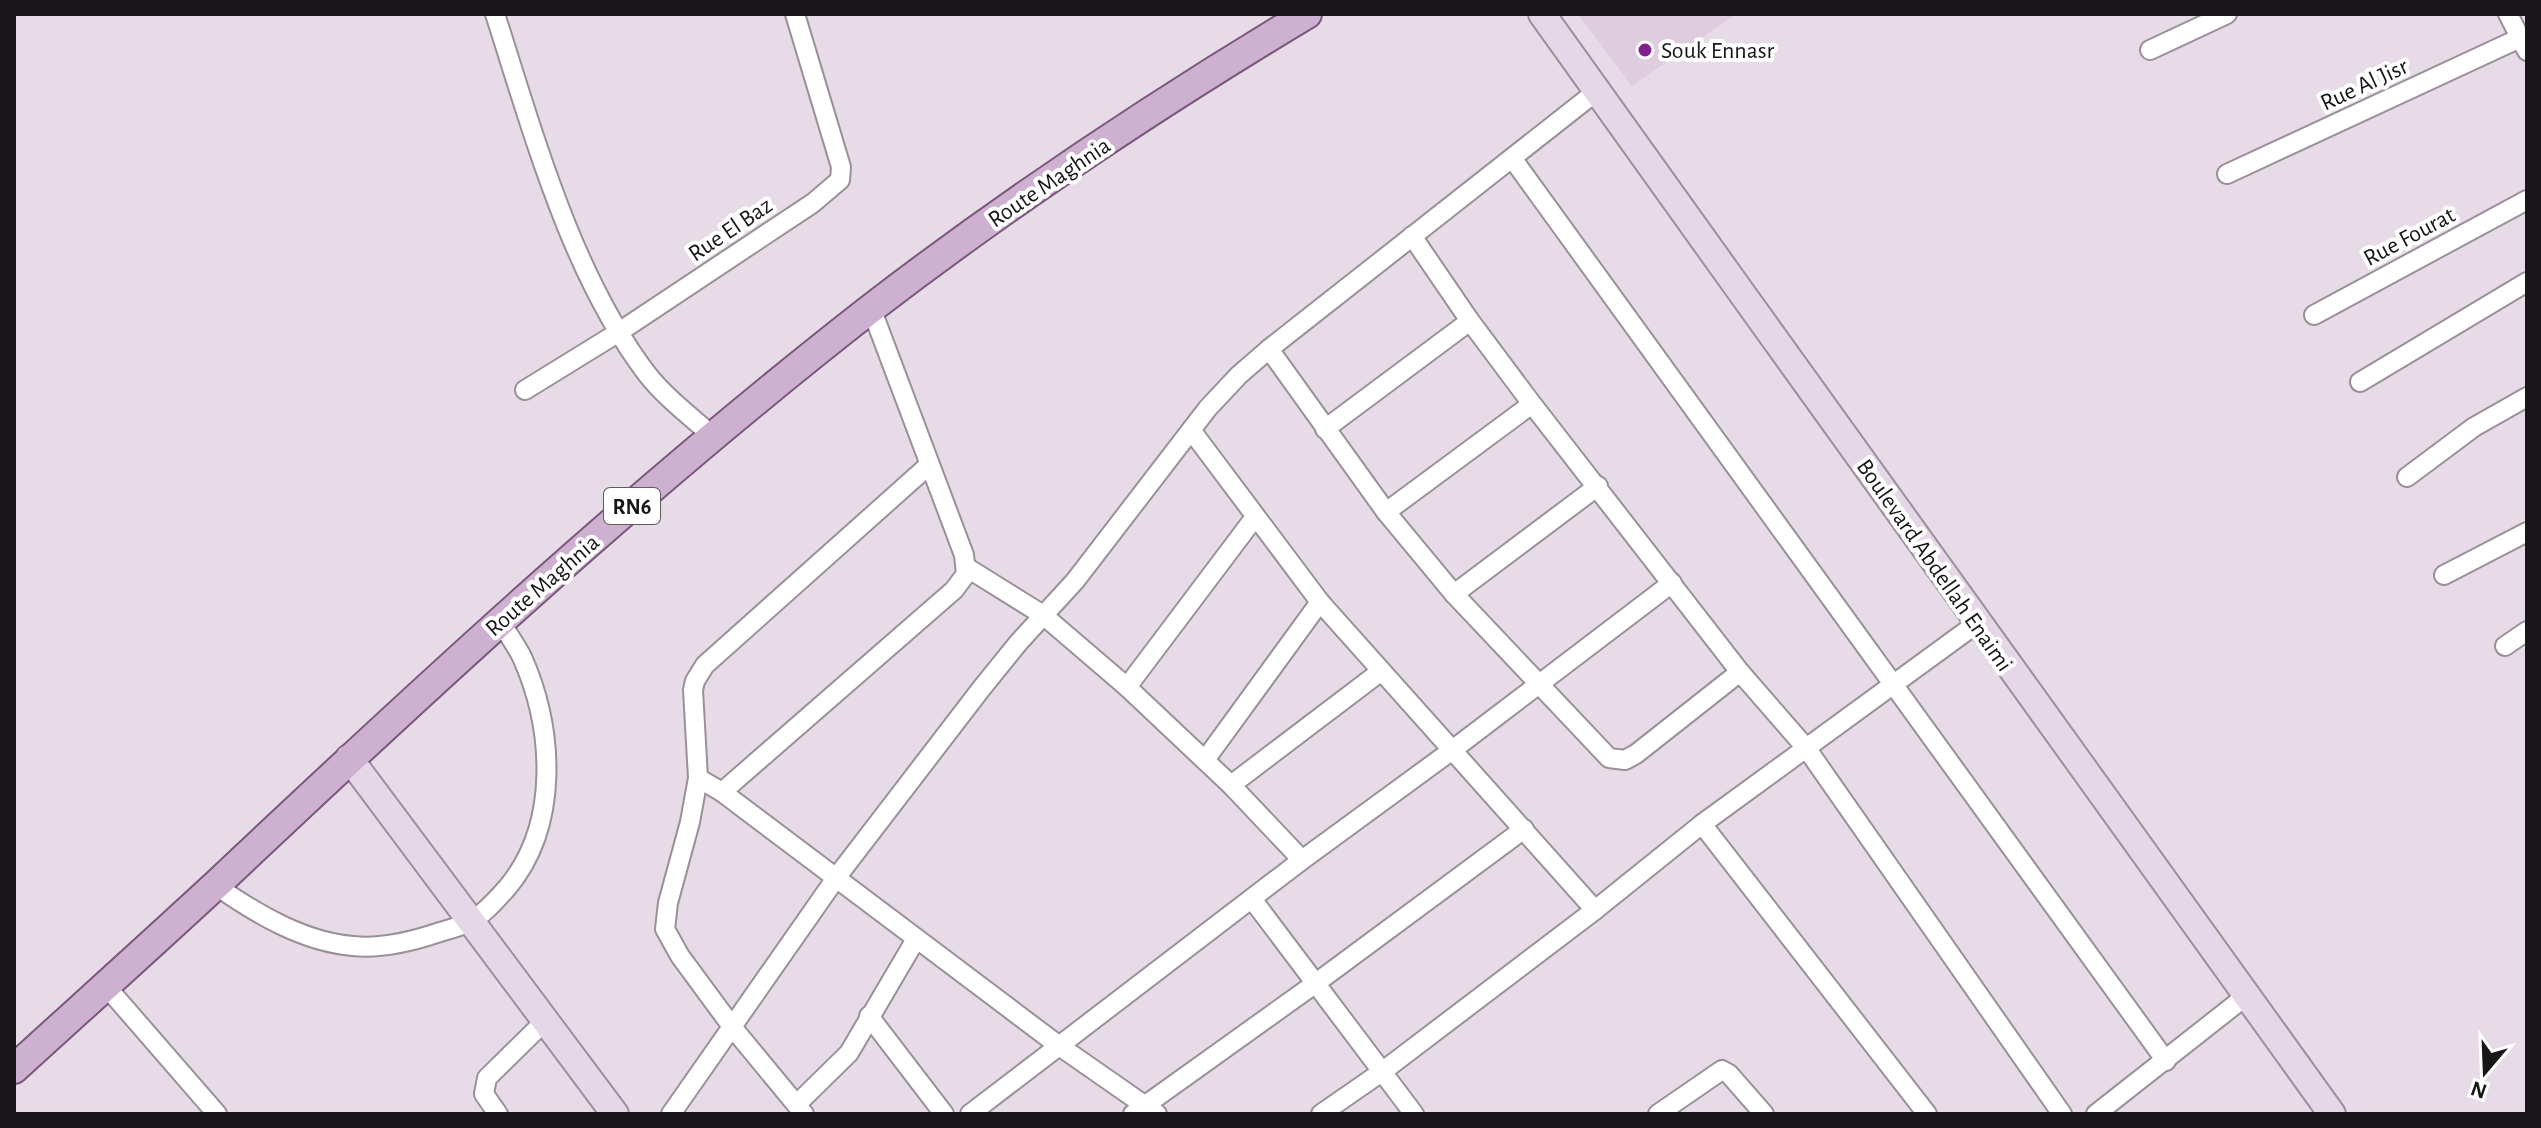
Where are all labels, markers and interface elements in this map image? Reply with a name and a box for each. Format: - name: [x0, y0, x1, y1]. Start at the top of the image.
- place label: Souk Ennasr: [1661, 39, 1775, 63]
- marker: Souk Ennasr: [1636, 41, 1654, 59]
- street label: Rue Al Jisr: [2317, 54, 2412, 116]
- street label: Route Maghnia: [984, 133, 1115, 232]
- street label: Rue El Baz: [684, 193, 777, 266]
- street label: Rue Fourat: [2360, 203, 2459, 271]
- street label: Boulevard Abdellah Enaimi: [1852, 455, 2017, 676]
- road number: RN6: [604, 488, 660, 524]
- street label: Route Maghnia: [481, 530, 604, 641]
- north arrow: [2445, 1032, 2525, 1112]
- text: N: [2468, 1077, 2490, 1103]

